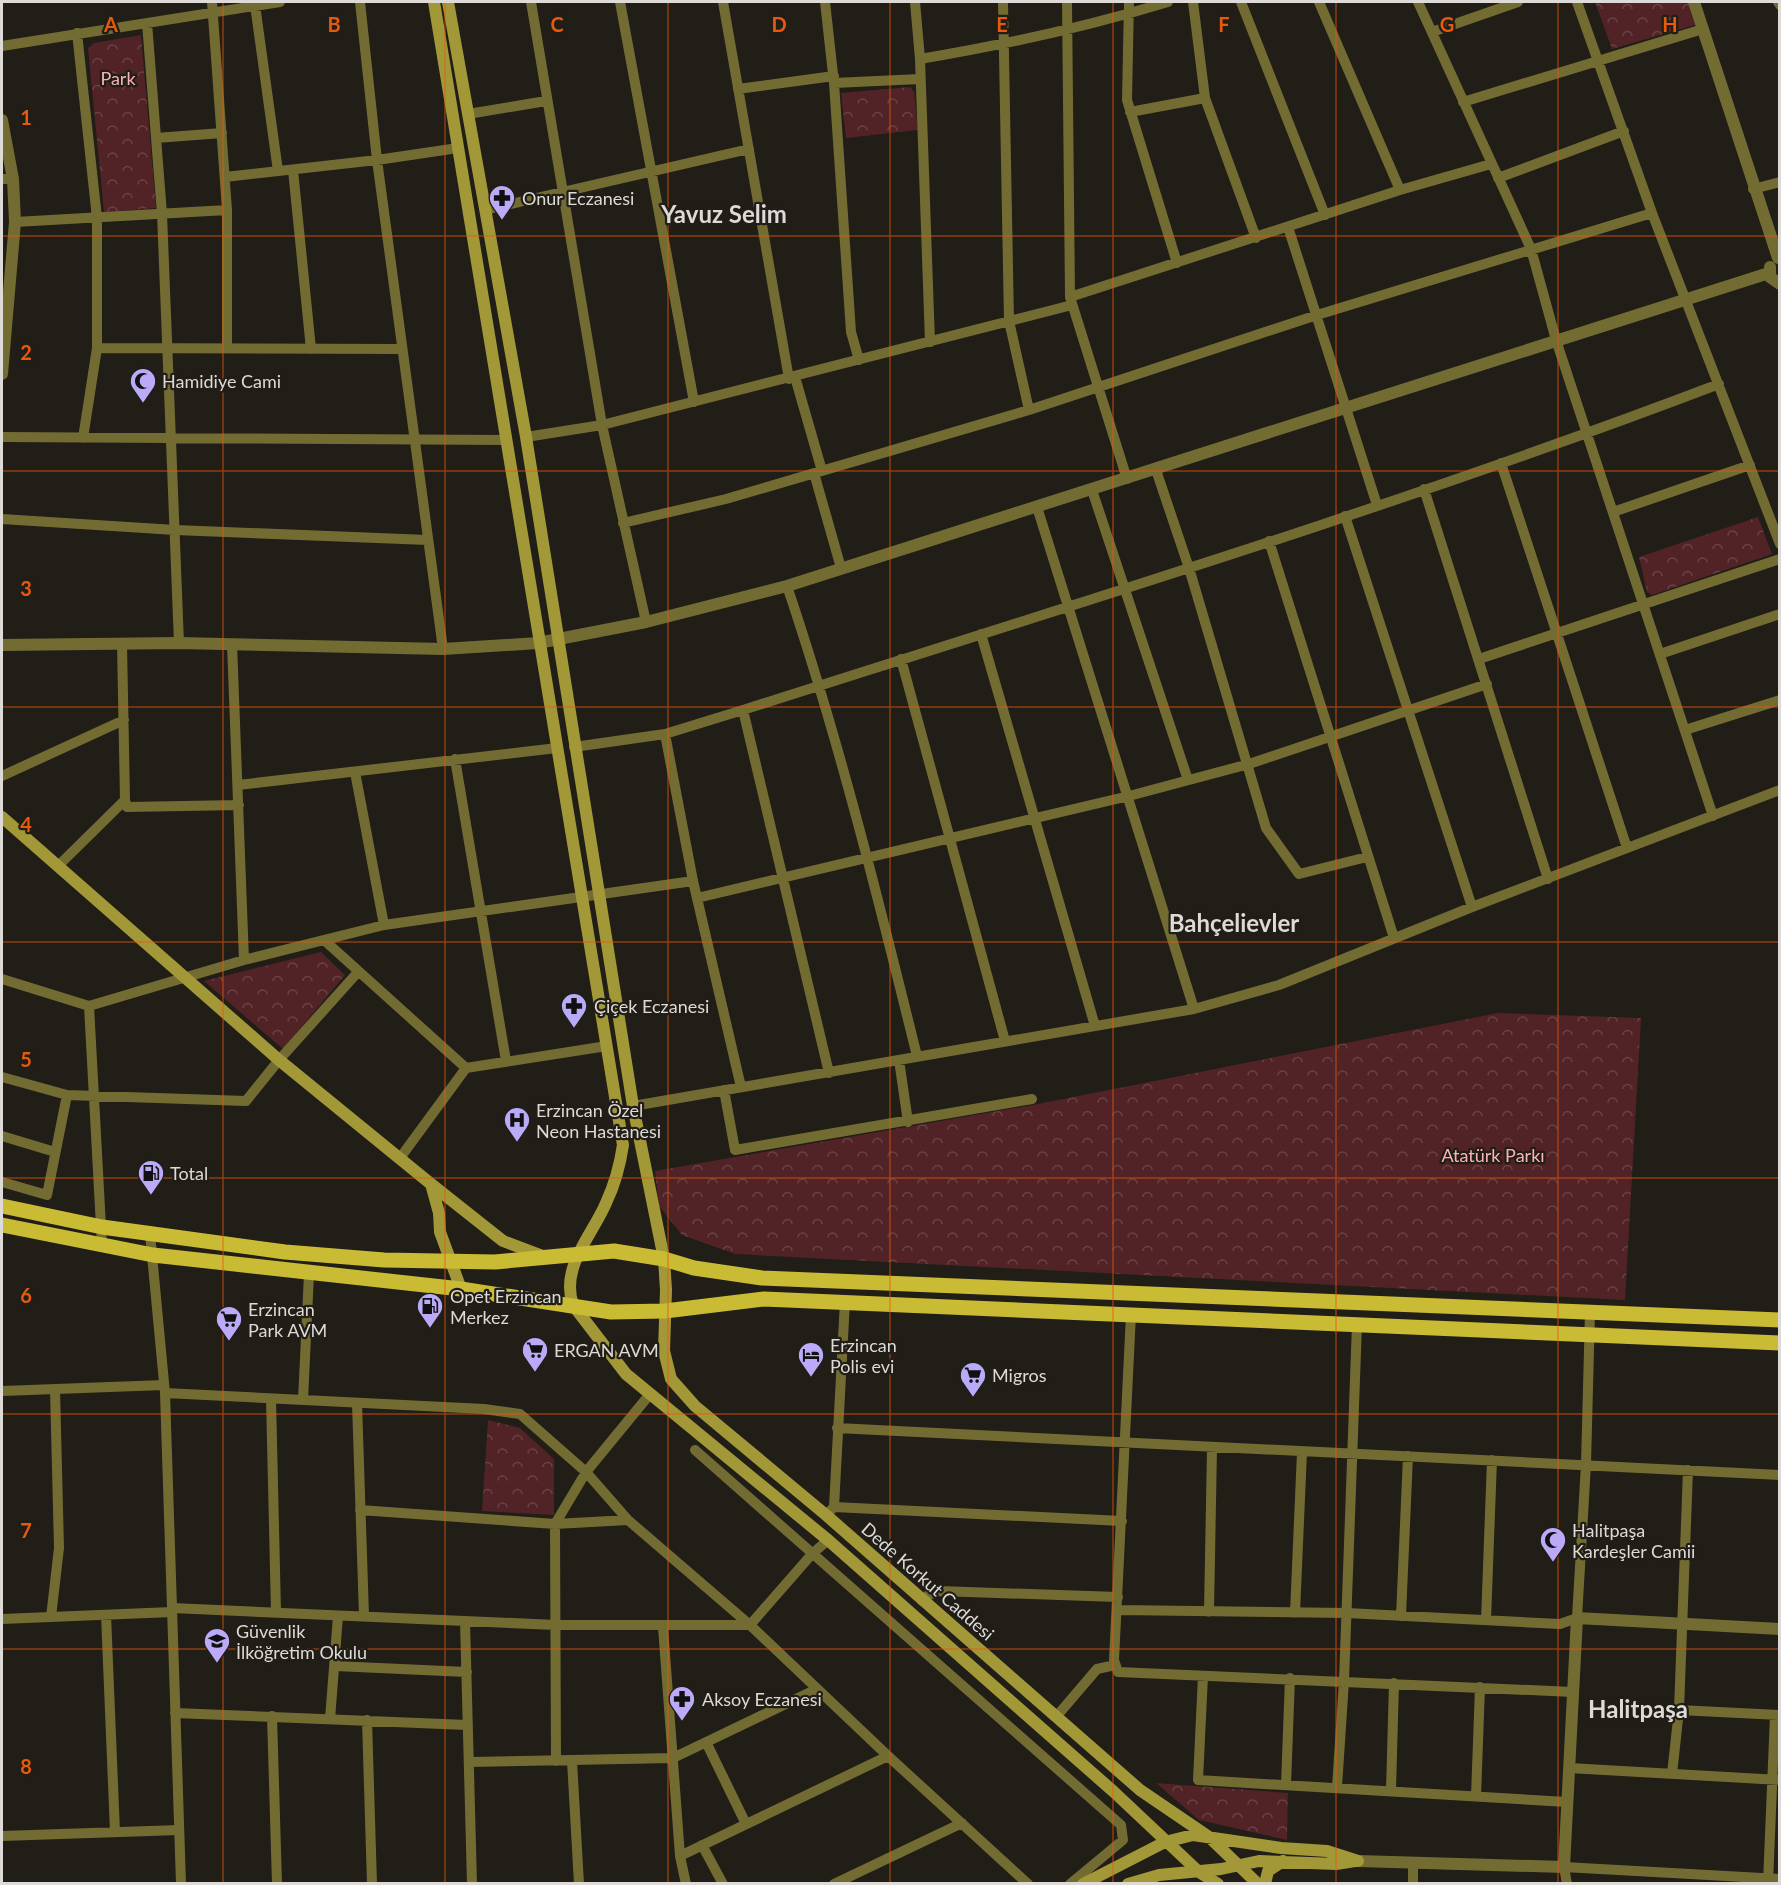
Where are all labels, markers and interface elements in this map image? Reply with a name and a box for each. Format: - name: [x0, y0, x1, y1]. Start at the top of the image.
- text: A: [103, 12, 118, 36]
- text: B: [327, 12, 341, 36]
- text: C: [550, 12, 564, 36]
- text: D: [771, 12, 787, 36]
- text: E: [996, 12, 1008, 36]
- text: F: [1218, 12, 1230, 36]
- text: G: [1440, 12, 1454, 36]
- text: H: [1662, 12, 1678, 36]
- park label: Park: [100, 67, 136, 89]
- text: 1: [20, 105, 32, 129]
- pharmacy icon: Onur Eczanesi: [487, 183, 517, 221]
- place label: Onur Eczanesi: [522, 187, 634, 209]
- district label: Yavuz Selim: [660, 199, 787, 228]
- text: 2: [20, 340, 32, 364]
- mosque icon: Hamidiye Cami: [128, 366, 158, 404]
- place label: Hamidiye Cami: [162, 370, 281, 392]
- text: 3: [20, 576, 32, 600]
- text: 4: [20, 812, 32, 836]
- district label: Bahçelievler: [1169, 908, 1299, 937]
- pharmacy icon: Çiçek Eczanesi: [559, 991, 589, 1029]
- place label: Çiçek Eczanesi: [594, 995, 709, 1017]
- text: 5: [20, 1047, 32, 1071]
- place label: Erzincan Özel Neon Hastanesi: [536, 1099, 661, 1142]
- hospital icon: Erzincan Özel Neon Hastanesi: [502, 1105, 532, 1143]
- park label: Atatürk Parkı: [1441, 1144, 1545, 1166]
- fuel station icon: Total: [136, 1158, 166, 1196]
- place label: Total: [170, 1162, 208, 1184]
- text: 6: [20, 1283, 32, 1307]
- place label: Opet Erzincan Merkez: [450, 1285, 562, 1328]
- fuel station icon: Opet Erzincan Merkez: [415, 1291, 445, 1329]
- place label: Erzincan Park AVM: [248, 1298, 327, 1341]
- supermarket icon: Erzincan Park AVM: [214, 1304, 244, 1342]
- place label: Erzincan Polis evi: [830, 1334, 897, 1377]
- supermarket icon: ERGAN AVM: [520, 1335, 550, 1373]
- place label: ERGAN AVM: [554, 1339, 659, 1361]
- hotel icon: Erzincan Polis evi: [796, 1340, 826, 1378]
- supermarket icon: Migros: [958, 1360, 988, 1398]
- place label: Migros: [992, 1364, 1047, 1386]
- text: 7: [20, 1518, 32, 1542]
- street label: Dede Korkut Caddesi: [857, 1518, 999, 1644]
- place label: Halitpaşa Kardeşler Camii: [1572, 1519, 1695, 1562]
- mosque icon: Halitpaşa Kardeşler Camii: [1538, 1525, 1568, 1563]
- place label: Güvenlik İlköğretim Okulu: [236, 1620, 367, 1663]
- school or university icon: Güvenlik İlköğretim Okulu: [202, 1626, 232, 1664]
- pharmacy icon: Aksoy Eczanesi: [667, 1684, 697, 1722]
- place label: Aksoy Eczanesi: [702, 1688, 822, 1710]
- district label: Halitpaşa: [1588, 1694, 1688, 1723]
- text: 8: [20, 1754, 32, 1778]

